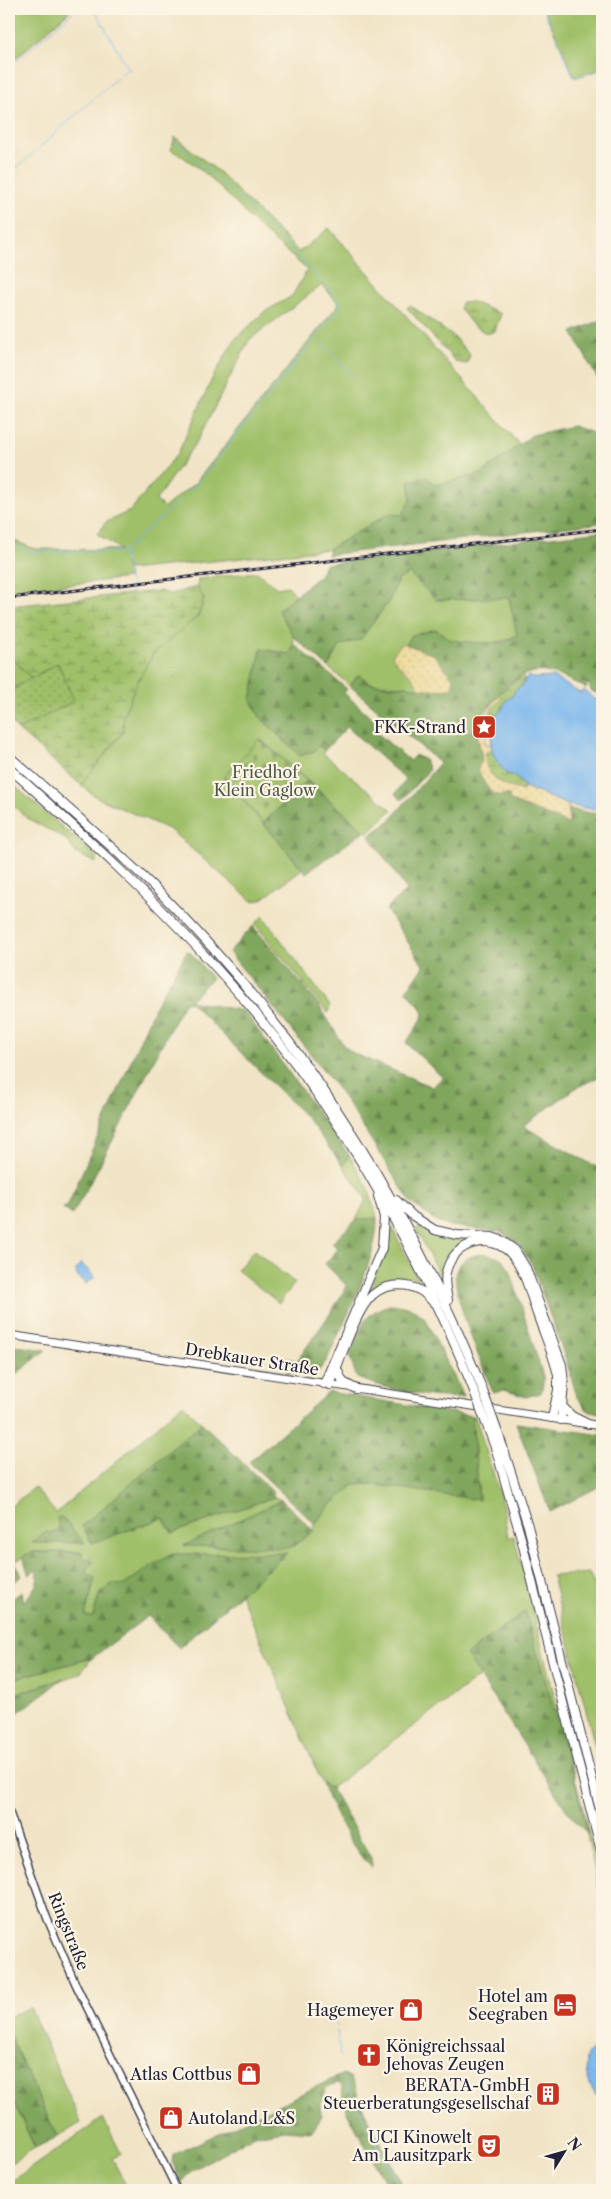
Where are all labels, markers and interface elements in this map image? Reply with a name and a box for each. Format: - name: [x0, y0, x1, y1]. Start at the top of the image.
- place icon: FKK-Strand: [471, 714, 497, 740]
- place label: FKK-Strand: [374, 717, 466, 737]
- park label: Friedhof Klein Gaglow: [214, 762, 317, 800]
- street label: Drebkauer Straße: [184, 1339, 320, 1379]
- street label: Ringstraße: [44, 1889, 94, 1973]
- place label: Hotel am Seegraben: [468, 1986, 548, 2024]
- hotel icon: Hotel am Seegraben: [552, 1992, 578, 2018]
- shop icon: Hagemeyer: [398, 1997, 424, 2023]
- place label: Hagemeyer: [307, 2000, 394, 2020]
- place label: Königreichssaal Jehovas Zeugen: [383, 2036, 506, 2074]
- church icon: Königreichssaal Jehovas Zeugen: [356, 2042, 382, 2068]
- shop icon: Atlas Cottbus: [236, 2061, 262, 2087]
- place label: Atlas Cottbus: [129, 2064, 232, 2084]
- place label: BERATA-GmbH Steuerberatungsgesellschaf: [323, 2075, 532, 2113]
- building icon: BERATA-GmbH Steuerberatungsgesellschaf: [535, 2081, 561, 2107]
- shop icon: Autoland L&S: [158, 2105, 184, 2131]
- place label: Autoland L&S: [187, 2108, 295, 2128]
- north arrow: [538, 2126, 588, 2176]
- place label: UCI Kinowelt Am Lausitzpark: [351, 2127, 473, 2165]
- theatre icon: UCI Kinowelt Am Lausitzpark: [476, 2133, 502, 2159]
- text: N: [564, 2134, 585, 2154]

